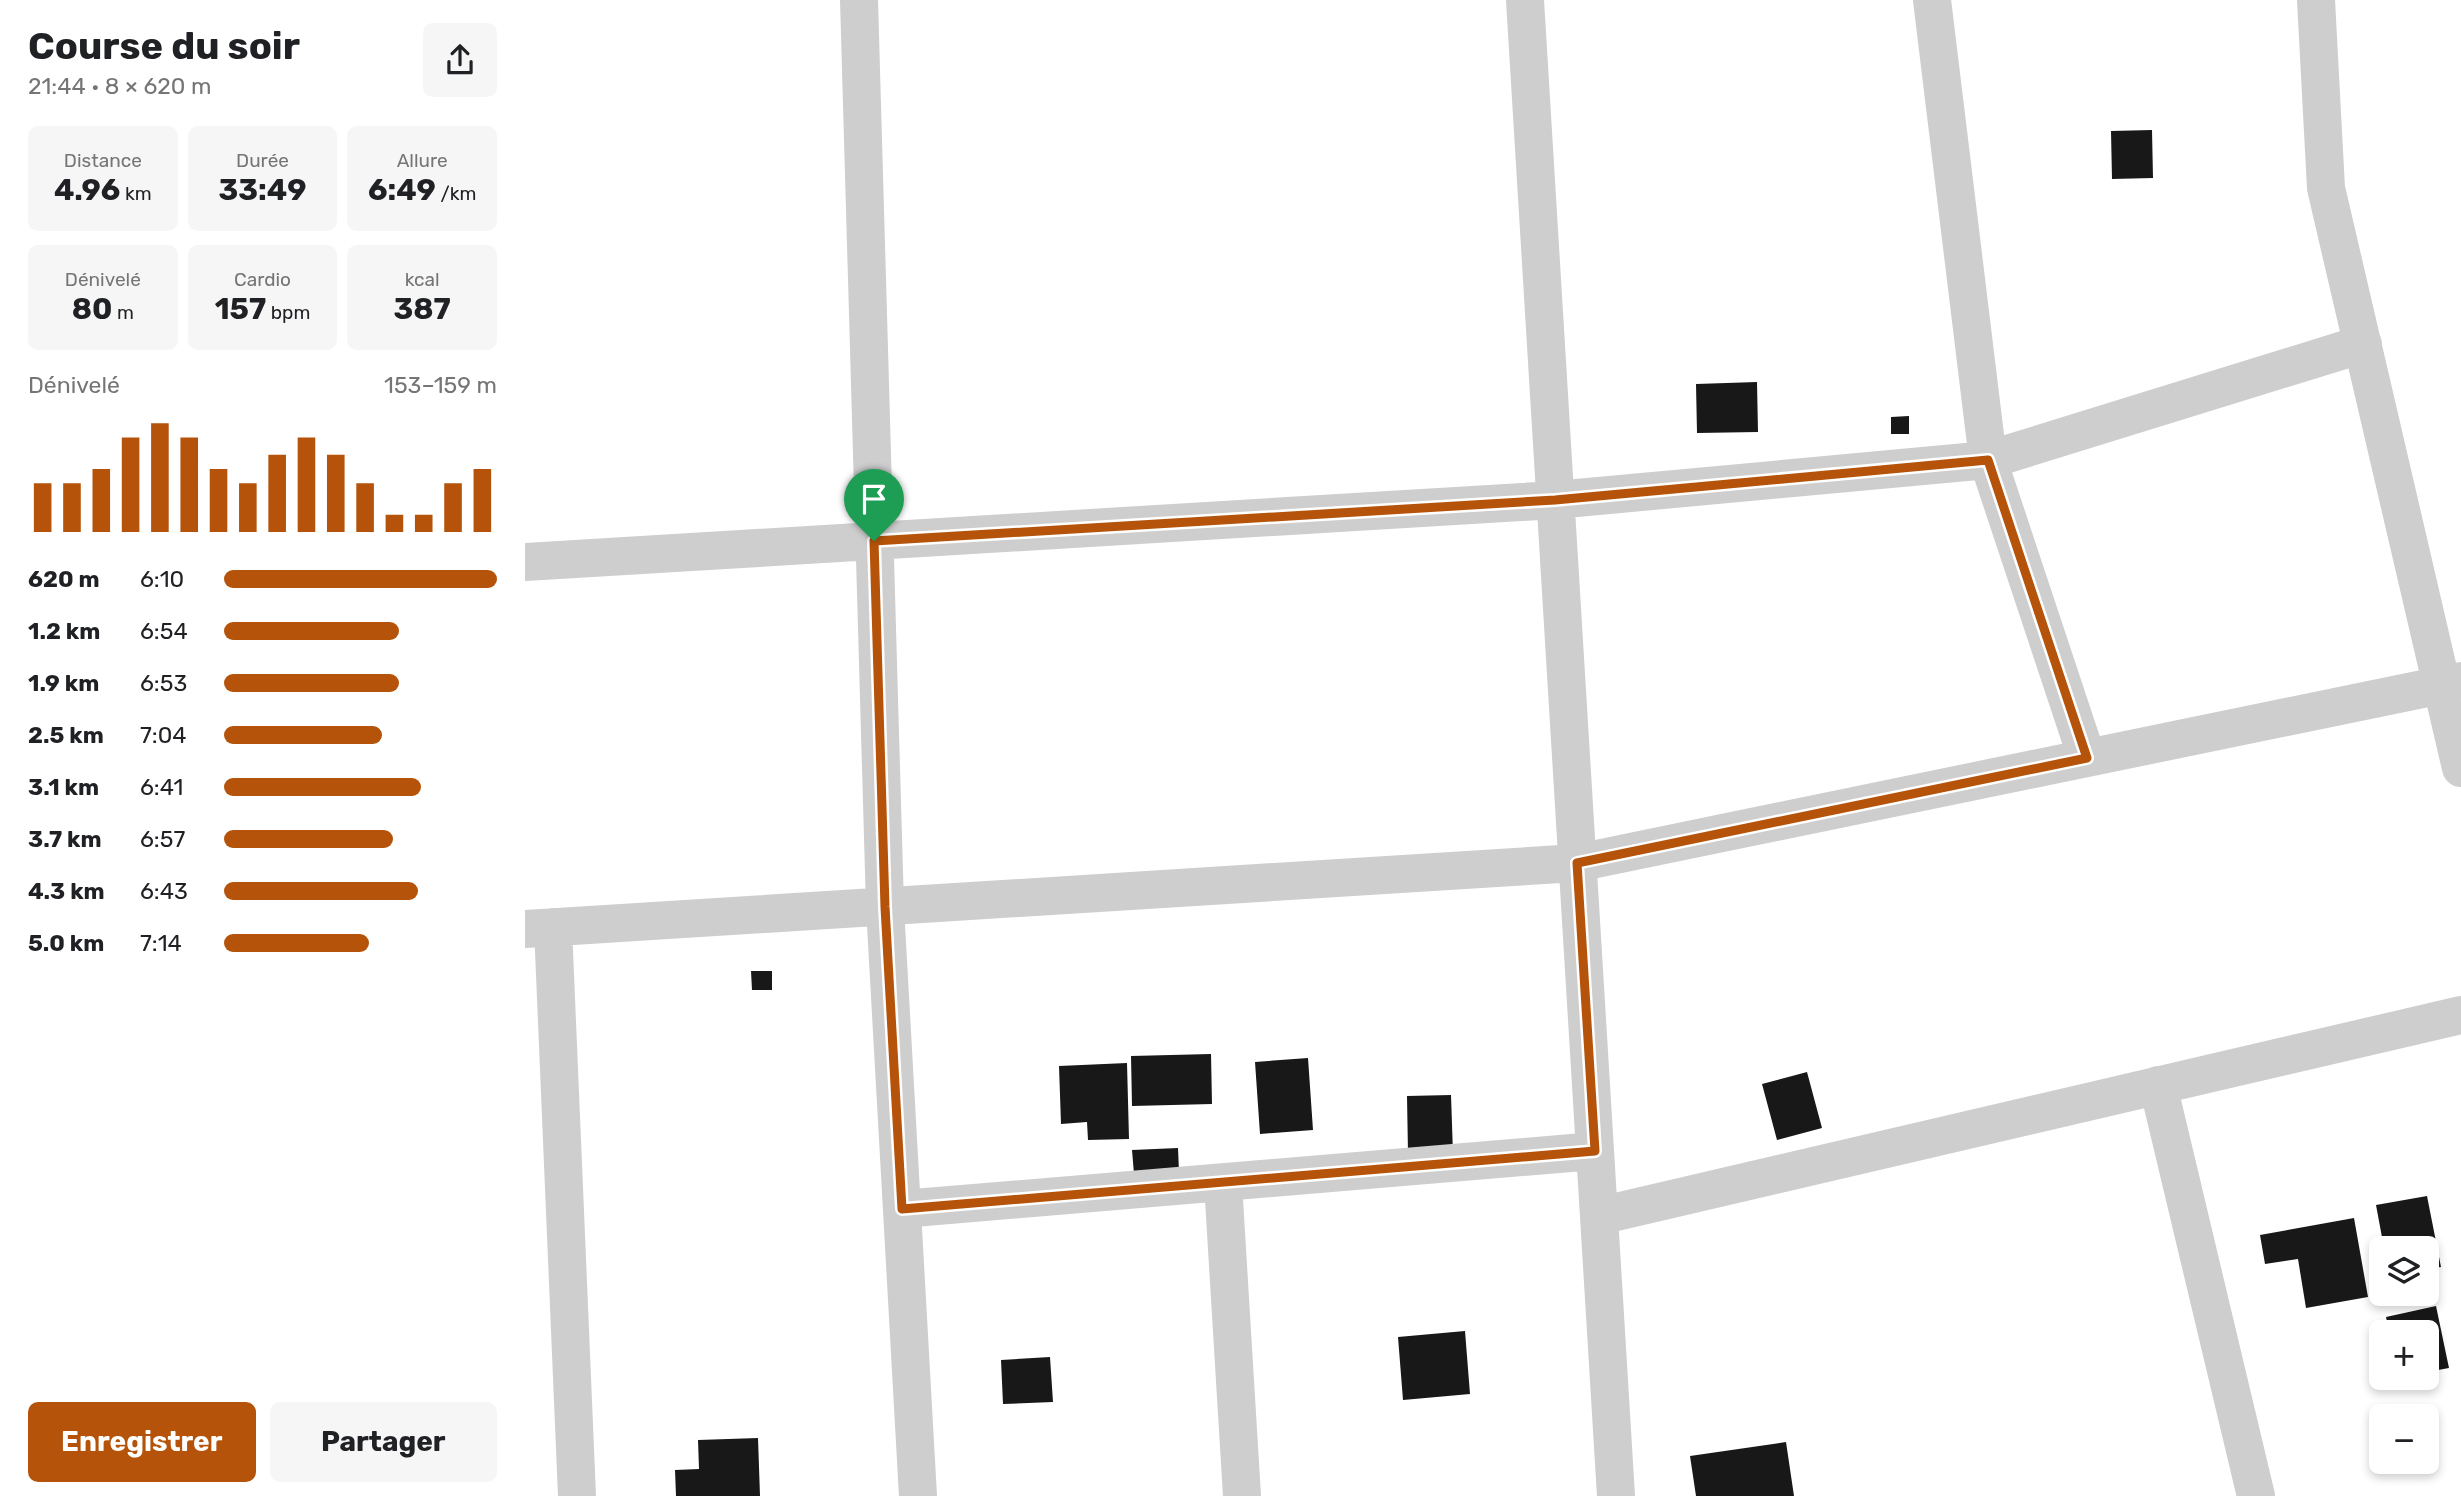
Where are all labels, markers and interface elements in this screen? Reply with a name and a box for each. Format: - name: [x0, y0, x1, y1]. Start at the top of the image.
- text: Course du soir: [28, 23, 300, 69]
- button: share: [423, 23, 497, 97]
- text: 21:44 · 8 × 620 m: [28, 72, 211, 100]
- text: Distance: [64, 149, 142, 172]
- text: Durée: [236, 149, 289, 172]
- text: Allure: [397, 149, 448, 172]
- text: 4.96: [54, 172, 120, 208]
- text: 33:49: [219, 172, 306, 208]
- text: 6:49: [368, 172, 436, 208]
- text: km: [120, 182, 152, 205]
- text: /km: [436, 182, 476, 205]
- text: Dénivelé: [65, 268, 141, 291]
- text: Cardio: [234, 268, 291, 291]
- text: kcal: [405, 268, 440, 291]
- text: 80: [72, 291, 112, 327]
- text: 157: [215, 291, 266, 327]
- text: 387: [394, 291, 451, 327]
- text: m: [112, 301, 134, 324]
- text: bpm: [266, 301, 310, 324]
- text: Dénivelé: [28, 371, 120, 399]
- text: 153–159 m: [384, 371, 497, 399]
- pin: [844, 469, 904, 541]
- icon: arrive: [855, 480, 893, 518]
- text: 620 m: [28, 565, 100, 593]
- text: 6:10: [140, 565, 184, 593]
- text: 1.2 km: [28, 617, 100, 645]
- text: 6:54: [140, 617, 188, 645]
- text: 1.9 km: [28, 669, 99, 697]
- text: 6:53: [140, 669, 187, 697]
- text: 2.5 km: [28, 721, 104, 749]
- text: 7:04: [140, 721, 187, 749]
- text: 3.1 km: [28, 773, 99, 801]
- text: 6:41: [140, 773, 183, 801]
- text: 3.7 km: [28, 825, 102, 853]
- text: 6:57: [140, 825, 185, 853]
- text: 4.3 km: [28, 877, 105, 905]
- text: 6:43: [140, 877, 188, 905]
- text: 5.0 km: [28, 929, 104, 957]
- text: 7:14: [140, 929, 182, 957]
- map controls: [2369, 1236, 2439, 1474]
- button: layers: [2369, 1236, 2439, 1306]
- button: +: [2369, 1320, 2439, 1390]
- button: Enregistrer: [28, 1402, 256, 1482]
- button: Partager: [270, 1402, 497, 1482]
- button: −: [2369, 1404, 2439, 1474]

